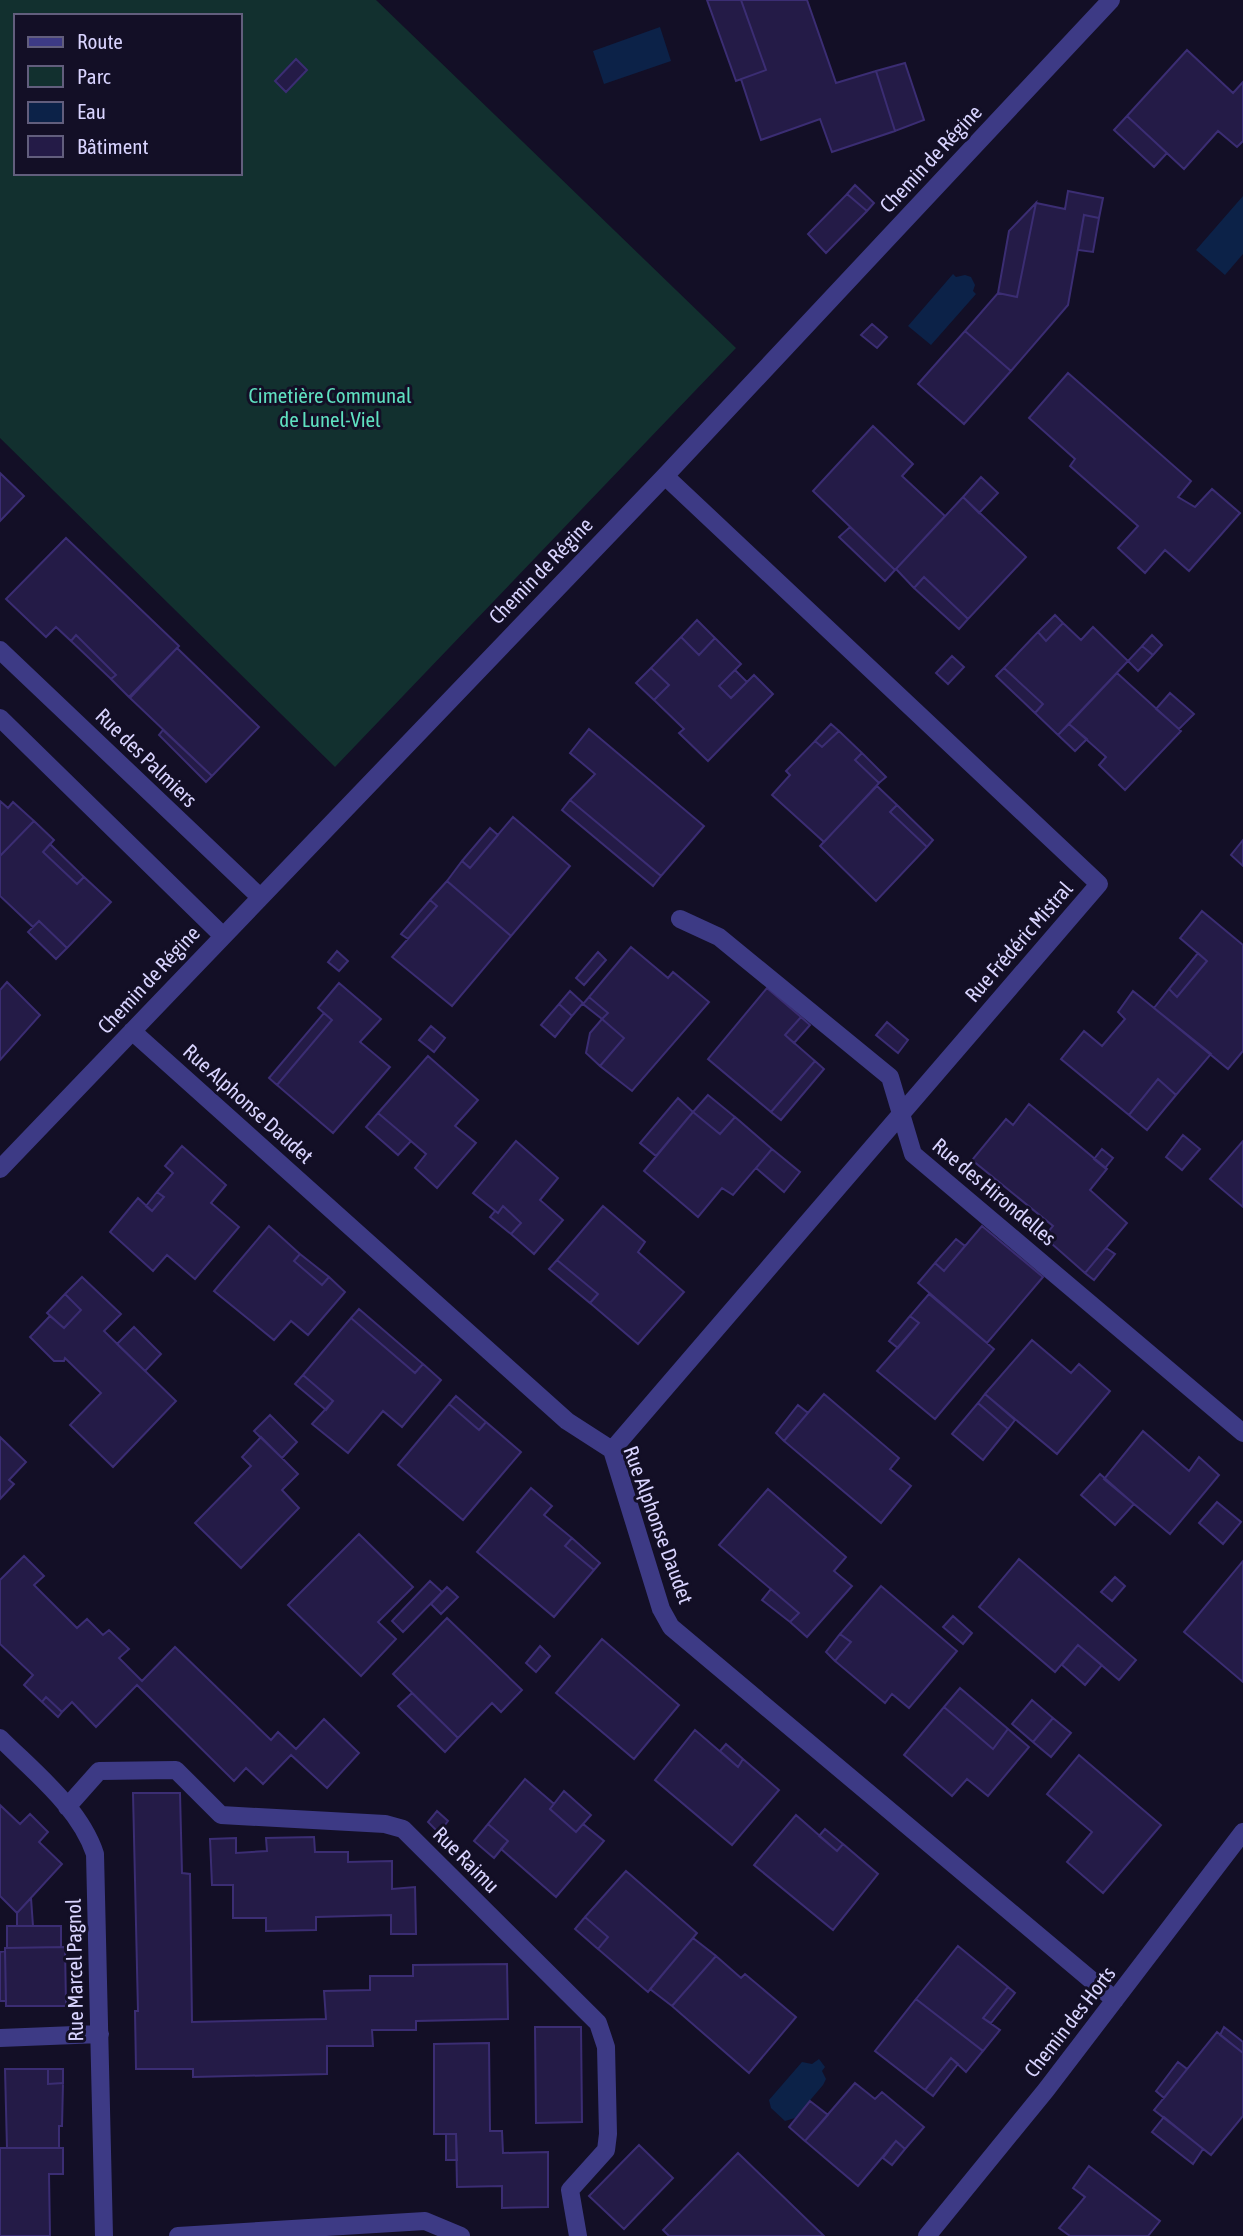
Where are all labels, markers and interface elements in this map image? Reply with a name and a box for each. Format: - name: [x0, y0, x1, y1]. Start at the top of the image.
- legend: [14, 14, 242, 175]
- text: Route: [77, 29, 123, 53]
- text: Parc: [77, 64, 111, 88]
- text: Eau: [77, 99, 106, 123]
- street label: Chemin de Régine: [874, 100, 986, 217]
- text: Bâtiment: [77, 134, 148, 158]
- park label: Cimetière Communal de Lunel-Viel: [248, 383, 412, 431]
- street label: Chemin de Régine: [484, 512, 597, 628]
- street label: Rue des Palmiers: [91, 703, 202, 811]
- street label: Rue Frédéric Mistral: [960, 876, 1077, 1006]
- street label: Chemin de Régine: [92, 921, 204, 1038]
- street label: Rue Alphonse Daudet: [179, 1039, 318, 1168]
- street label: Rue des Hirondelles: [928, 1133, 1061, 1250]
- street label: Rue Alphonse Daudet: [619, 1442, 699, 1607]
- street label: Rue Raimu: [429, 1821, 505, 1897]
- street label: Rue Marcel Pagnol: [61, 1898, 87, 2042]
- street label: Chemin des Horts: [1019, 1961, 1120, 2081]

